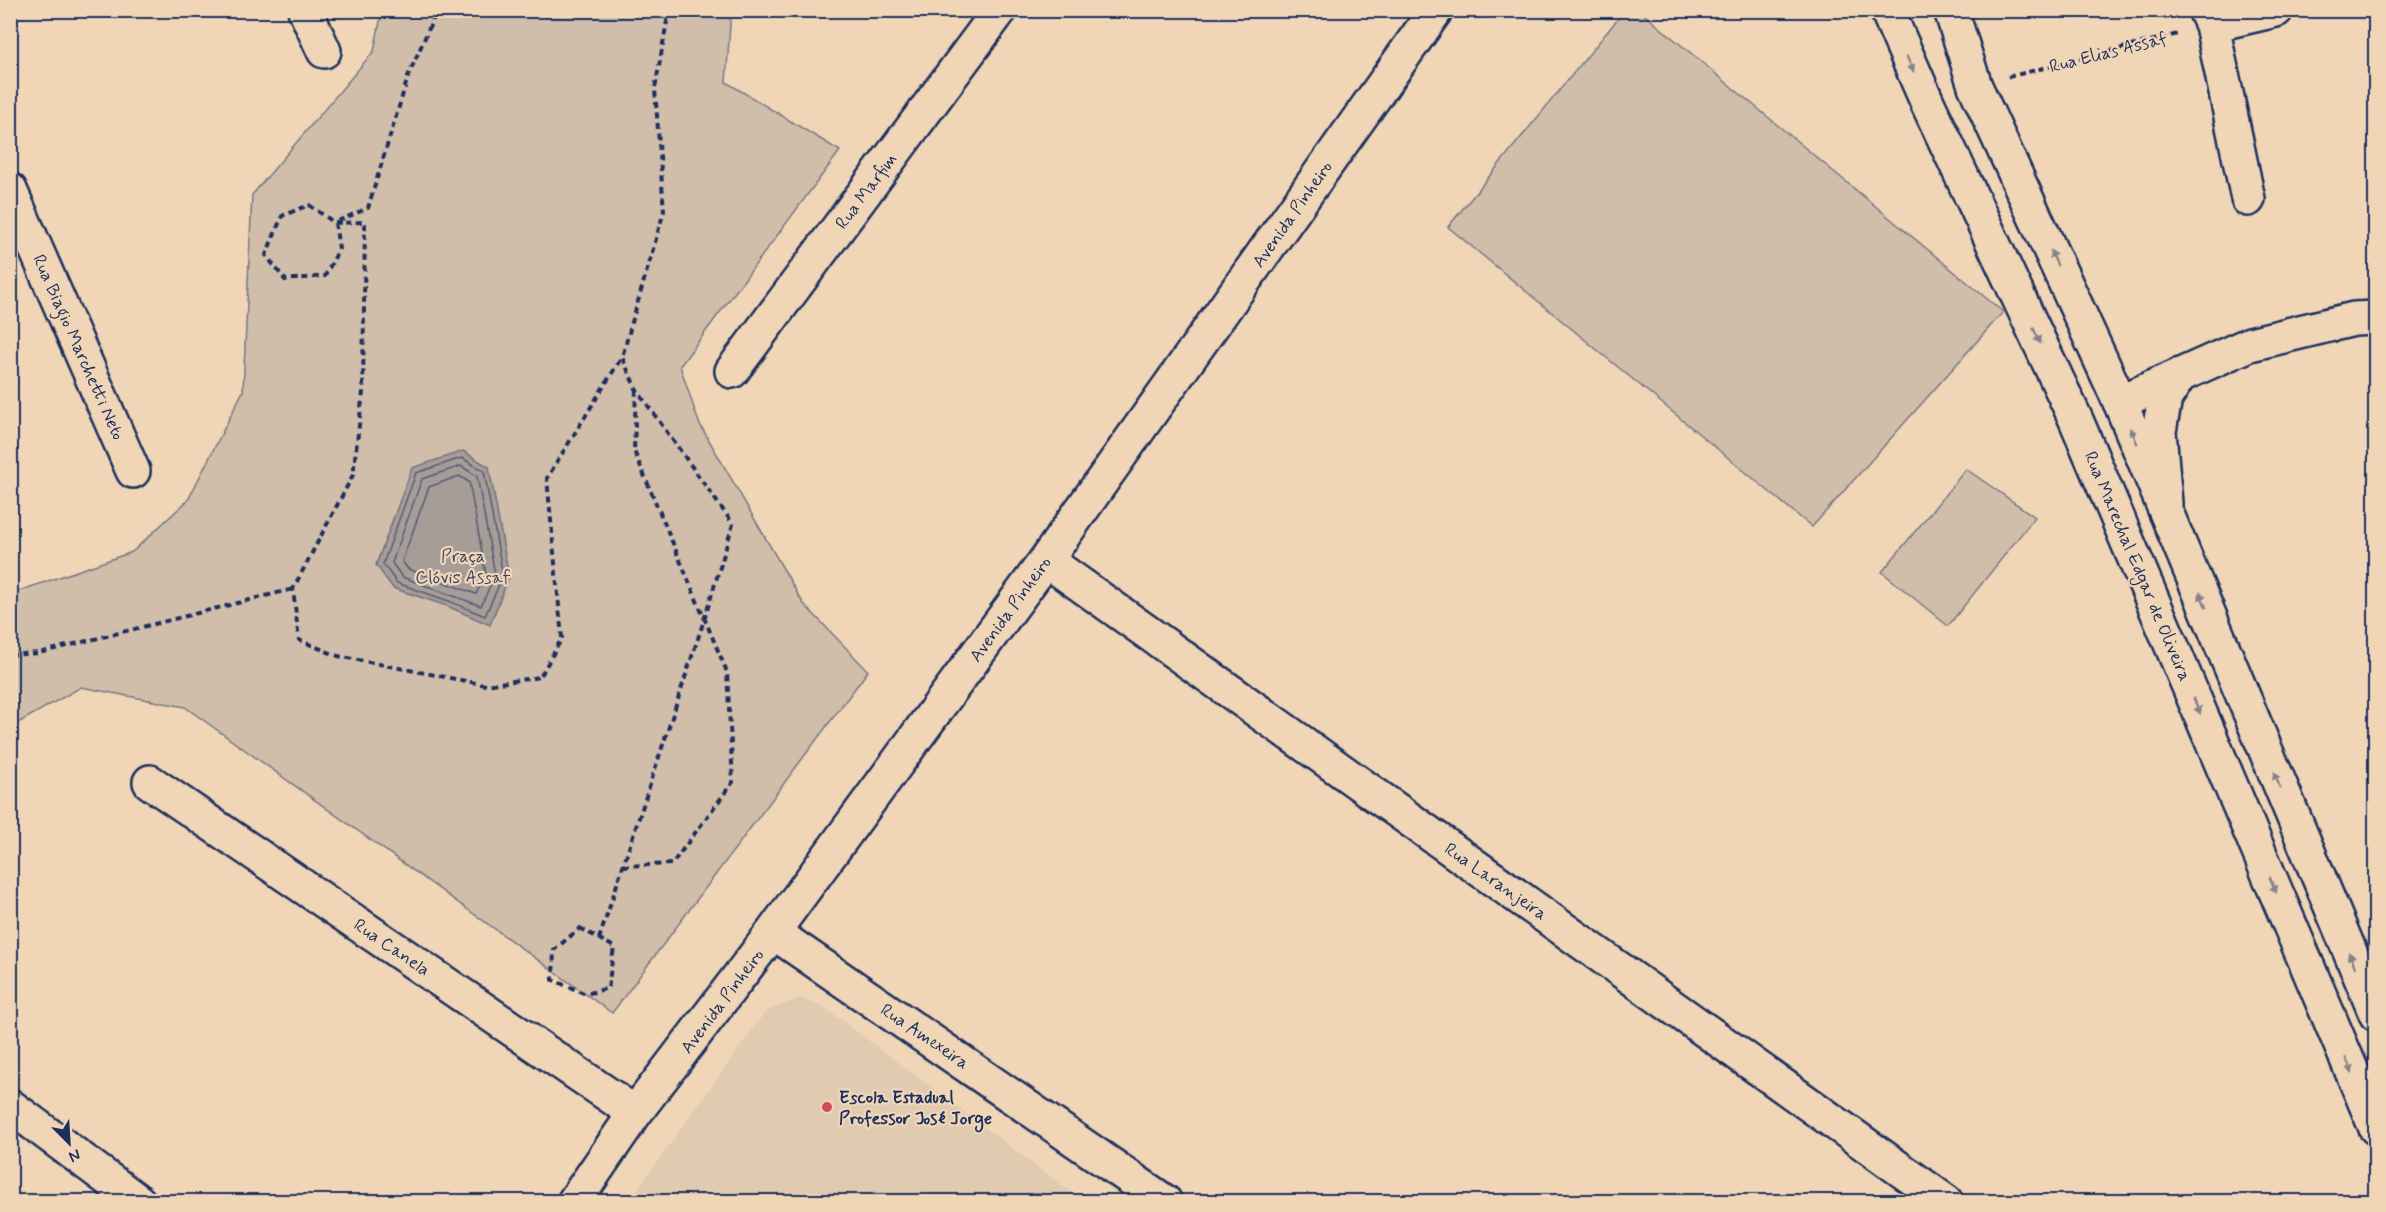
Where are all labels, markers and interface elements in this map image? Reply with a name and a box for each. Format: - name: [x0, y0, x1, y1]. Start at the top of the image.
- street label: Rua Elias Assaf: [2047, 27, 2170, 79]
- one-way arrow: [1906, 55, 1916, 73]
- street label: Rua Marfim: [830, 149, 903, 235]
- street label: Avenida Pinheiro: [1247, 156, 1339, 273]
- one-way arrow: [2050, 250, 2059, 267]
- street label: Rua Biagio Marchetti Neto: [24, 251, 130, 445]
- one-way arrow: [2032, 328, 2042, 346]
- one-way arrow: [2129, 427, 2138, 445]
- street label: Rua Marechal Edgar de Oliveira: [2077, 448, 2196, 685]
- park label: Praça Clóvis Assaf: [415, 545, 511, 590]
- street label: Avenida Pinheiro: [964, 552, 1057, 667]
- one-way arrow: [2198, 591, 2207, 609]
- one-way arrow: [2192, 697, 2202, 715]
- one-way arrow: [2272, 771, 2282, 789]
- street label: Rua Laranjeira: [1439, 837, 1552, 926]
- one-way arrow: [2268, 877, 2278, 895]
- street label: Rua Canela: [349, 914, 434, 982]
- street label: Avenida Pinheiro: [676, 944, 770, 1059]
- one-way arrow: [2347, 951, 2357, 969]
- street label: Rua Amexeira: [875, 998, 974, 1075]
- one-way arrow: [2345, 1056, 2354, 1074]
- place label: Escola Estadual Professor José Jorge: [839, 1086, 992, 1133]
- marker: Escola Estadual Professor José Jorge: [820, 1100, 834, 1114]
- north arrow: [39, 1113, 99, 1173]
- text: N: [65, 1144, 84, 1167]

